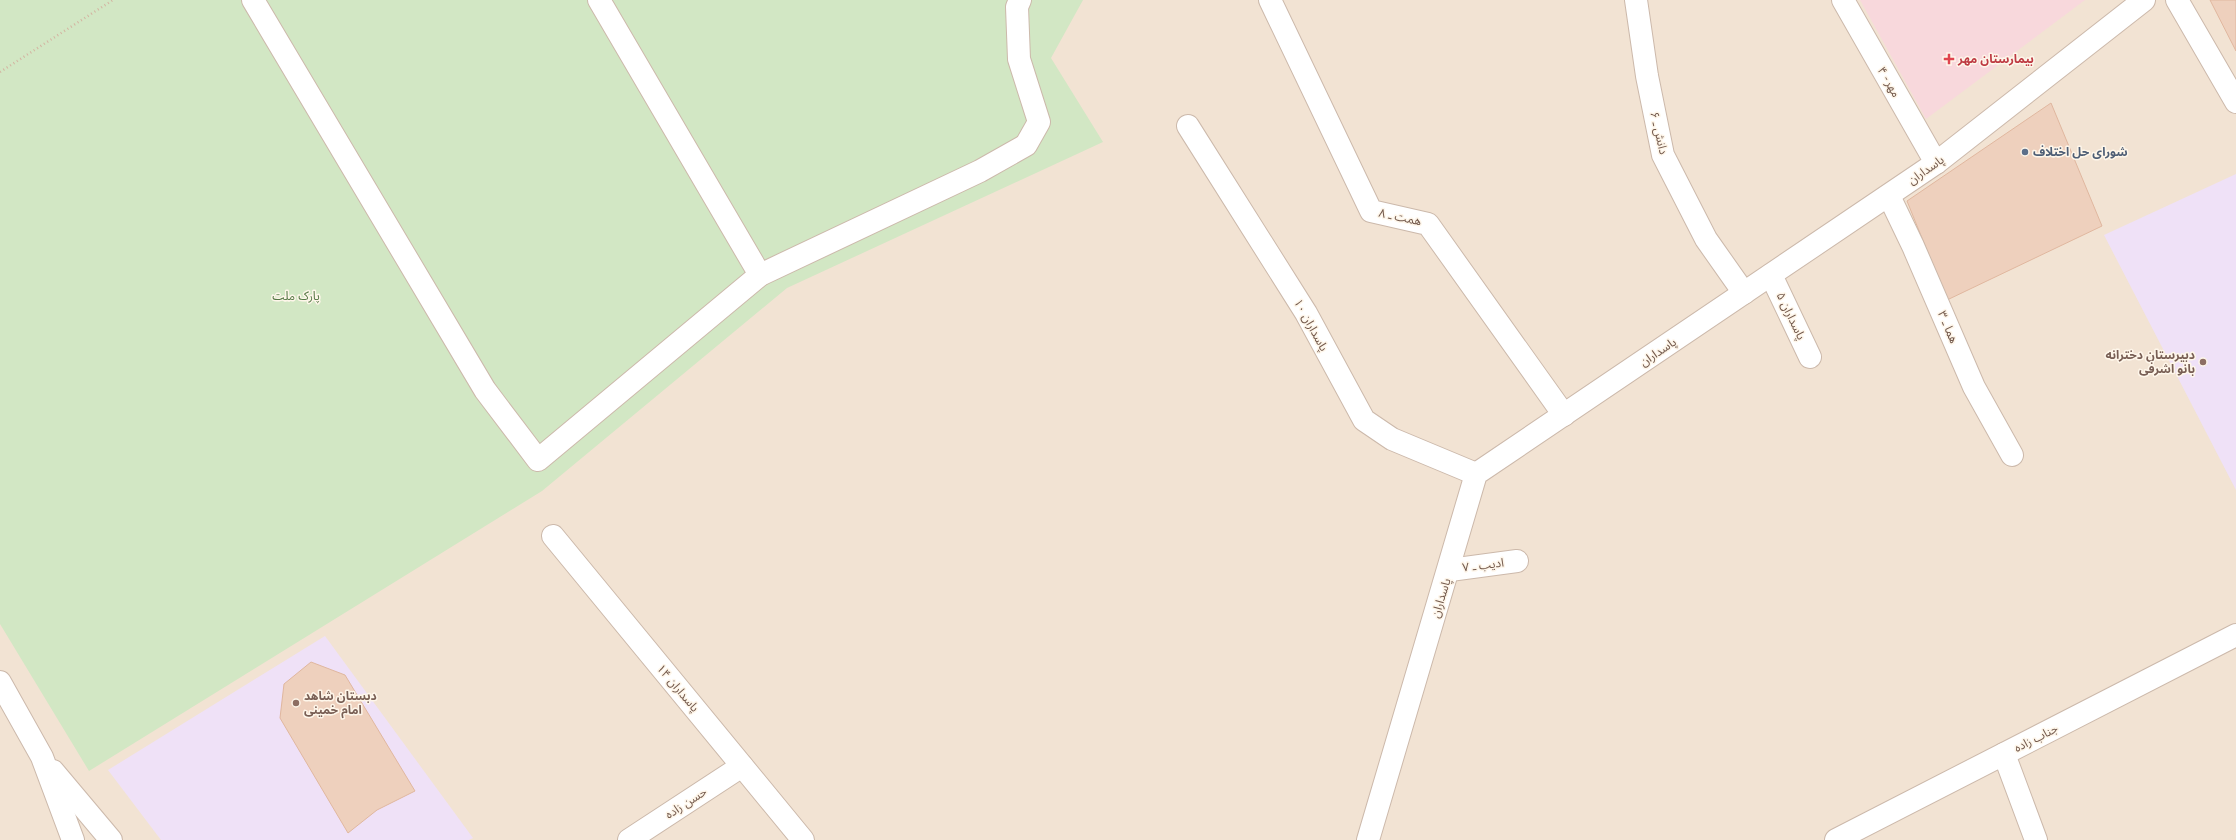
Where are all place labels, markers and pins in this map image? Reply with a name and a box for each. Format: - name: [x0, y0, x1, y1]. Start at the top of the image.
- place label: بیمارستان مهر: [1957, 51, 2034, 66]
- marker: بیمارستان مهر: [1943, 53, 1955, 65]
- place label: شورای حل اختلاف: [2033, 144, 2128, 159]
- marker: شورای حل اختلاف: [2020, 147, 2030, 157]
- place label: دبیرستان دخترانه بانو اشرفی: [2105, 347, 2195, 376]
- marker: دبیرستان دخترانه بانو اشرفی: [2198, 357, 2208, 367]
- place label: دبستان شاهد امام خمینی: [304, 688, 377, 719]
- marker: دبستان شاهد امام خمینی: [291, 698, 301, 708]

